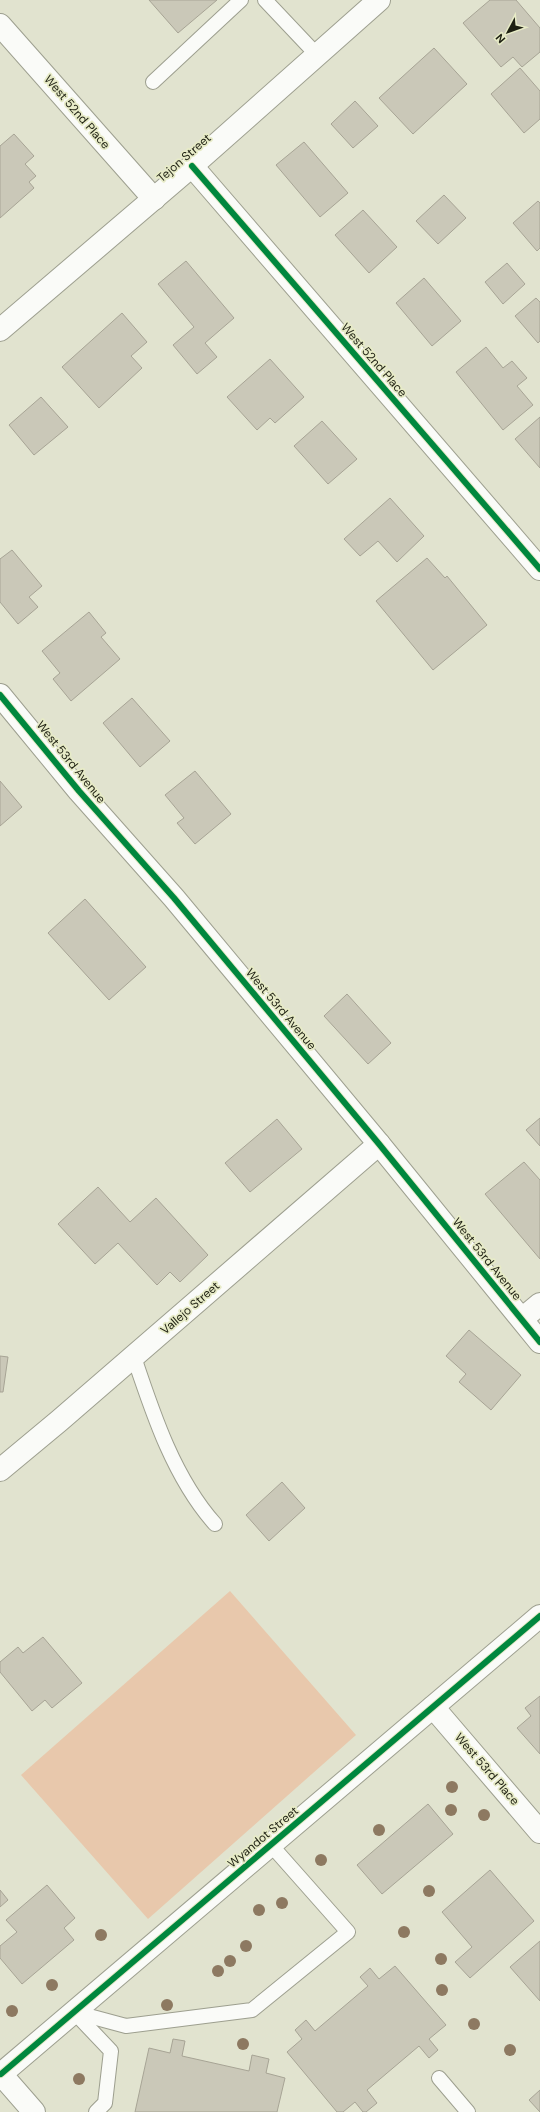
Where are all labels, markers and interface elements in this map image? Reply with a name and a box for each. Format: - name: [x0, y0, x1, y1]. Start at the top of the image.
- north arrow: [488, 12, 528, 52]
- text: N: [493, 31, 508, 46]
- street label: West 52nd Place: [40, 72, 114, 152]
- street label: Tejon Street: [154, 130, 215, 186]
- street label: West 52nd Place: [337, 320, 411, 400]
- street label: West 53rd Avenue: [33, 717, 109, 807]
- street label: West 53rd Avenue: [242, 965, 320, 1053]
- street label: West 53rd Avenue: [449, 1214, 525, 1304]
- street label: Vallejo Street: [157, 1278, 223, 1338]
- street label: West 53rd Place: [451, 1730, 523, 1809]
- street label: Wyandot Street: [224, 1803, 302, 1871]

